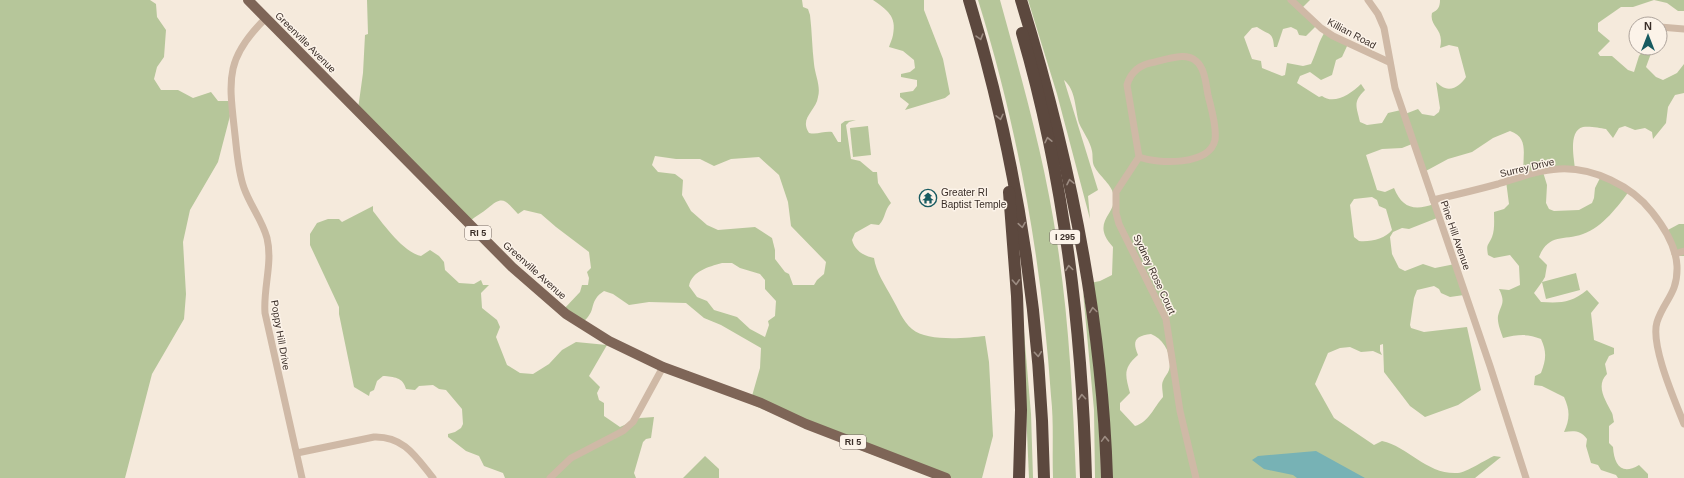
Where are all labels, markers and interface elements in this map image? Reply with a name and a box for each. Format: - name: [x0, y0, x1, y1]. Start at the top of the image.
- street label: Greenville Avenue: [273, 10, 338, 75]
- street label: Killian Road: [1326, 16, 1378, 51]
- north arrow: [1628, 16, 1668, 56]
- text: N: [1644, 20, 1652, 32]
- one-way arrow: [975, 34, 984, 41]
- one-way arrow: [996, 114, 1004, 120]
- one-way arrow: [1045, 136, 1053, 143]
- street label: Surrey Drive: [1499, 156, 1556, 179]
- one-way arrow: [1066, 179, 1074, 185]
- place label: Greater RI Baptist Temple: [941, 187, 1007, 210]
- temple icon: Greater RI Baptist Temple: [918, 188, 938, 208]
- street label: Pine Hill Avenue: [1438, 199, 1473, 272]
- one-way arrow: [1017, 222, 1026, 228]
- road number: RI 5: [465, 226, 491, 240]
- road number: I 295: [1050, 230, 1080, 244]
- street label: Sydney Rose Court: [1131, 233, 1178, 316]
- street label: Greenville Avenue: [501, 239, 569, 302]
- one-way arrow: [1065, 265, 1074, 271]
- one-way arrow: [1012, 279, 1021, 285]
- street label: Poppy Hill Drive: [269, 299, 292, 371]
- one-way arrow: [1089, 307, 1098, 313]
- one-way arrow: [1033, 351, 1042, 357]
- one-way arrow: [1078, 394, 1087, 400]
- road number: RI 5: [840, 435, 866, 449]
- one-way arrow: [1101, 436, 1109, 442]

